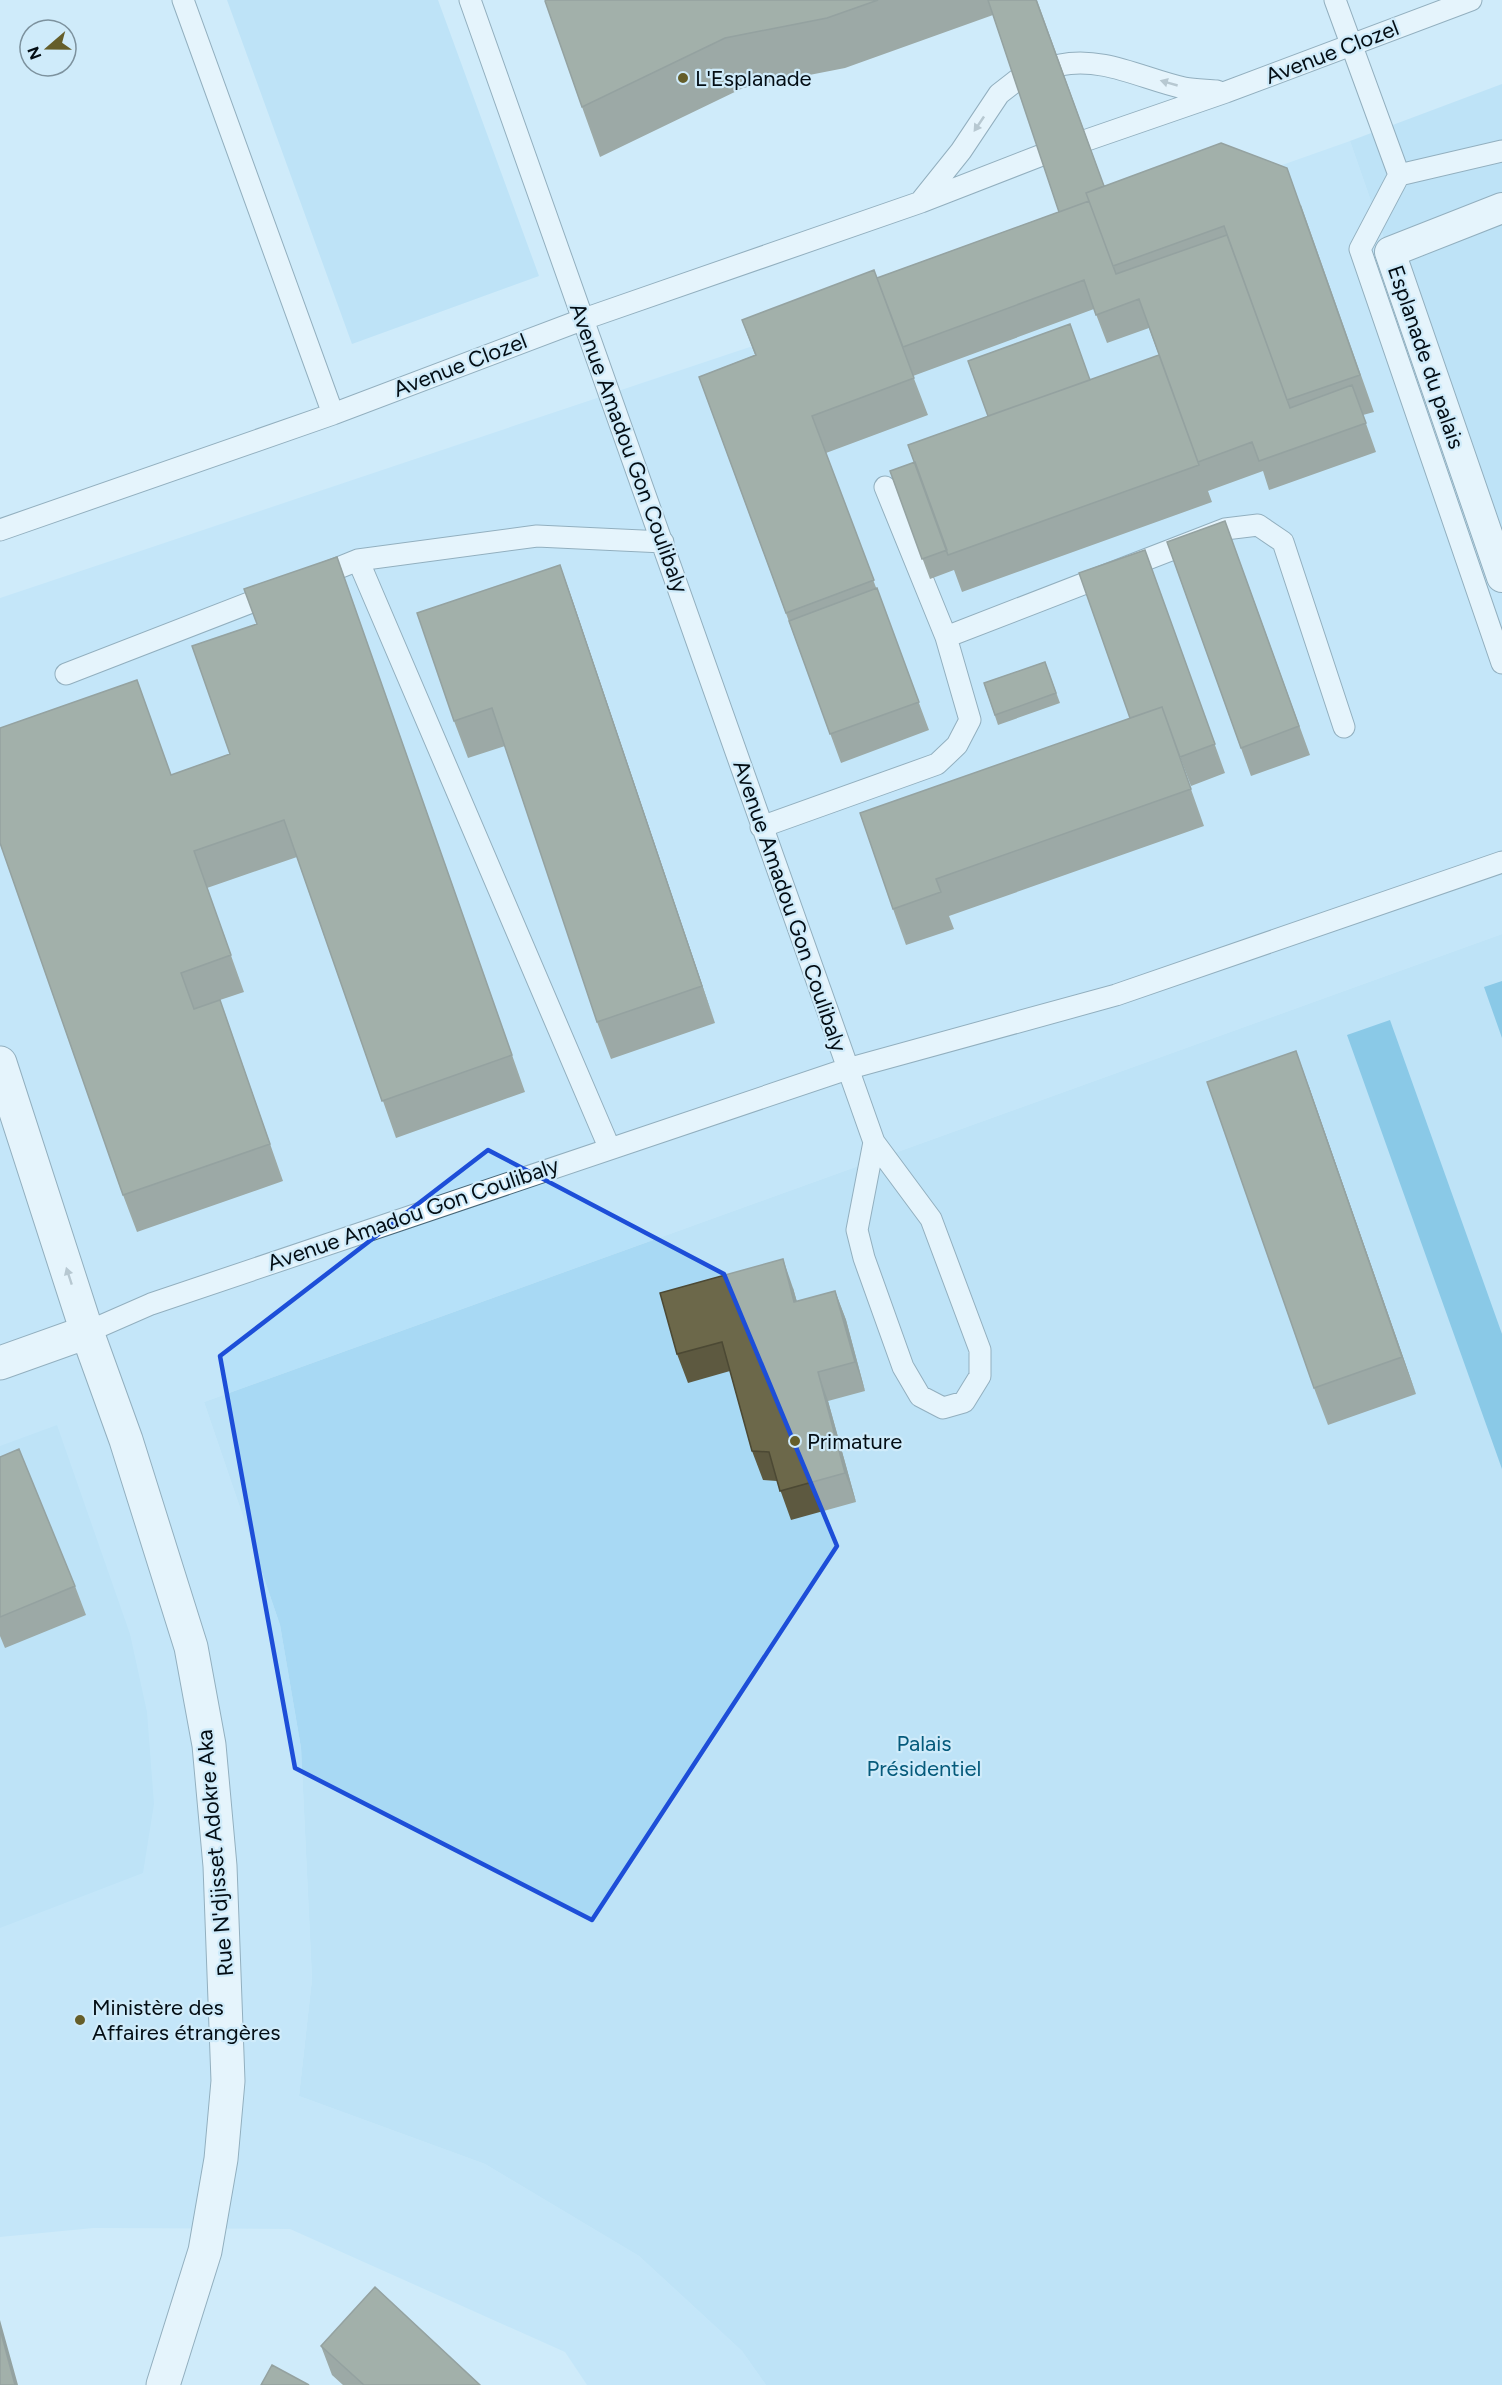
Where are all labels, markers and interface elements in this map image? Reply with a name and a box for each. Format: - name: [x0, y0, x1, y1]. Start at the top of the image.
- street label: Avenue Clozel: [1261, 14, 1403, 90]
- north arrow: [18, 18, 78, 78]
- text: N: [23, 44, 45, 62]
- place label: L'Esplanade: [695, 65, 812, 92]
- marker: L'Esplanade: [676, 71, 690, 85]
- one-way arrow: [1160, 78, 1178, 87]
- one-way arrow: [974, 116, 985, 132]
- street label: Esplanade du palais: [1382, 262, 1470, 452]
- street label: Avenue Amadou Gon Coulibaly: [564, 299, 694, 597]
- street label: Avenue Clozel: [389, 327, 531, 403]
- street label: Avenue Amadou Gon Coulibaly: [727, 757, 853, 1056]
- street label: Avenue Amadou Gon Coulibaly: [264, 1151, 563, 1277]
- one-way arrow: [64, 1267, 74, 1285]
- place label: Primature: [807, 1428, 902, 1455]
- marker: Primature: [788, 1434, 802, 1448]
- street label: Rue N'djisset Adokre Aka: [191, 1728, 239, 1978]
- park label: Palais Présidentiel: [867, 1730, 981, 1782]
- place label: Ministère des Affaires étrangères: [92, 1994, 280, 2046]
- marker: Ministère des Affaires étrangères: [73, 2013, 87, 2027]

